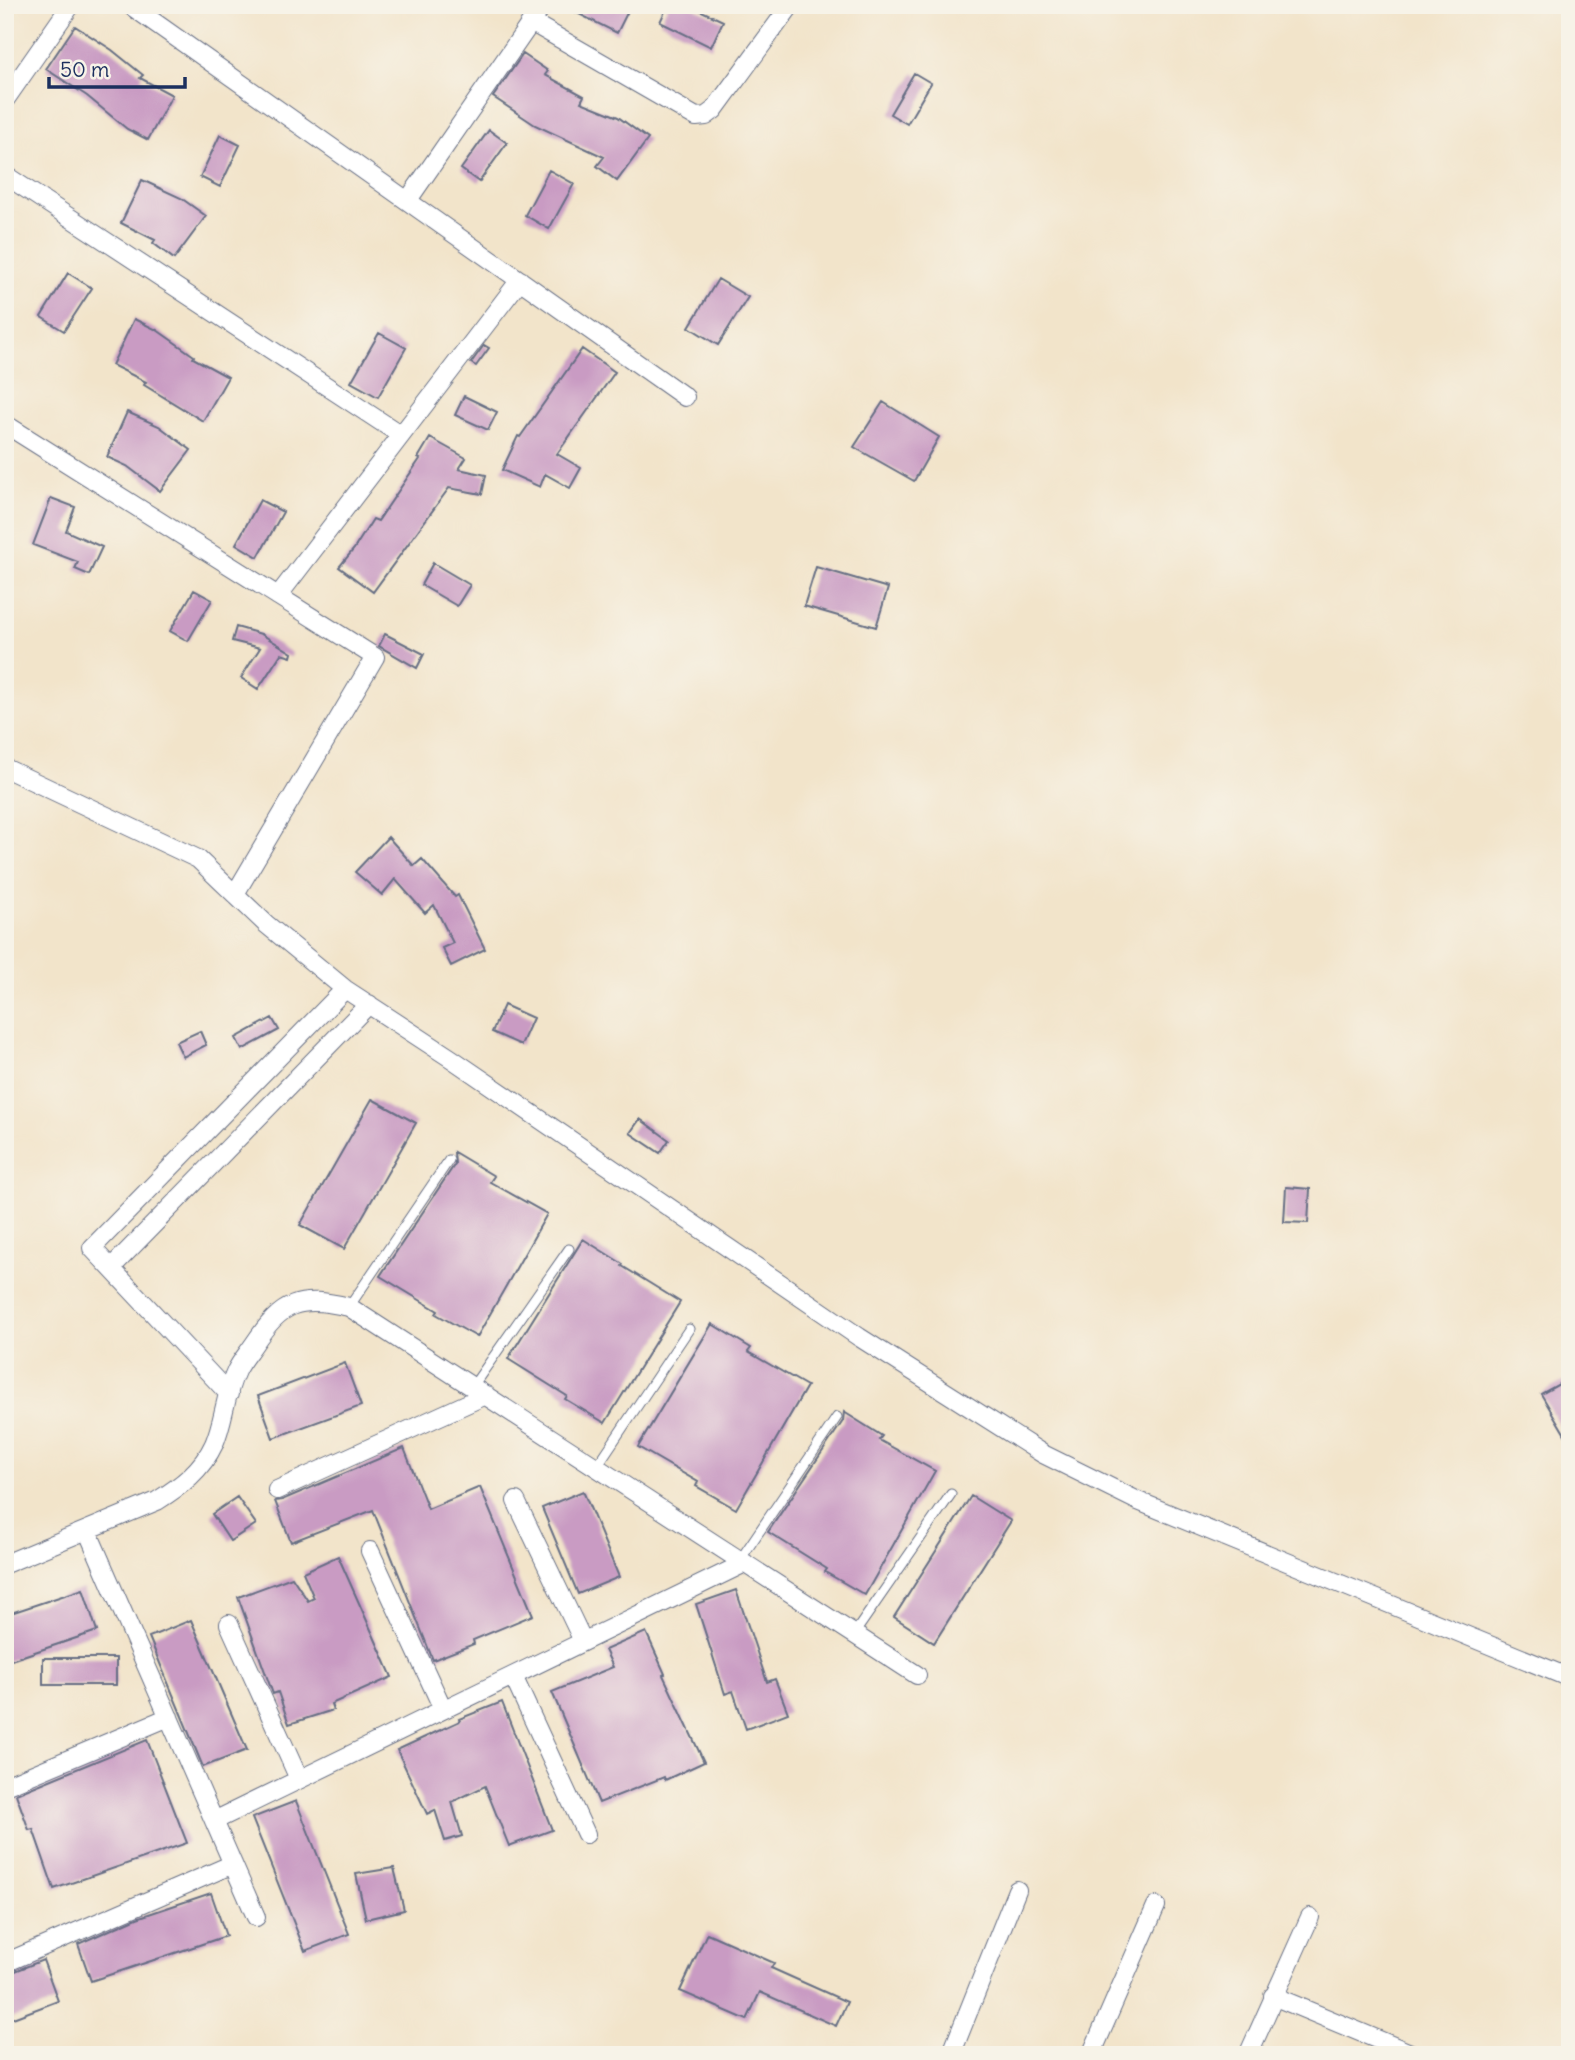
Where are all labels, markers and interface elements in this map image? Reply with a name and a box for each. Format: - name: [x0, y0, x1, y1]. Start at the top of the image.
- scale bar: [49, 46, 186, 90]
- text: 50 m: [60, 56, 109, 83]

